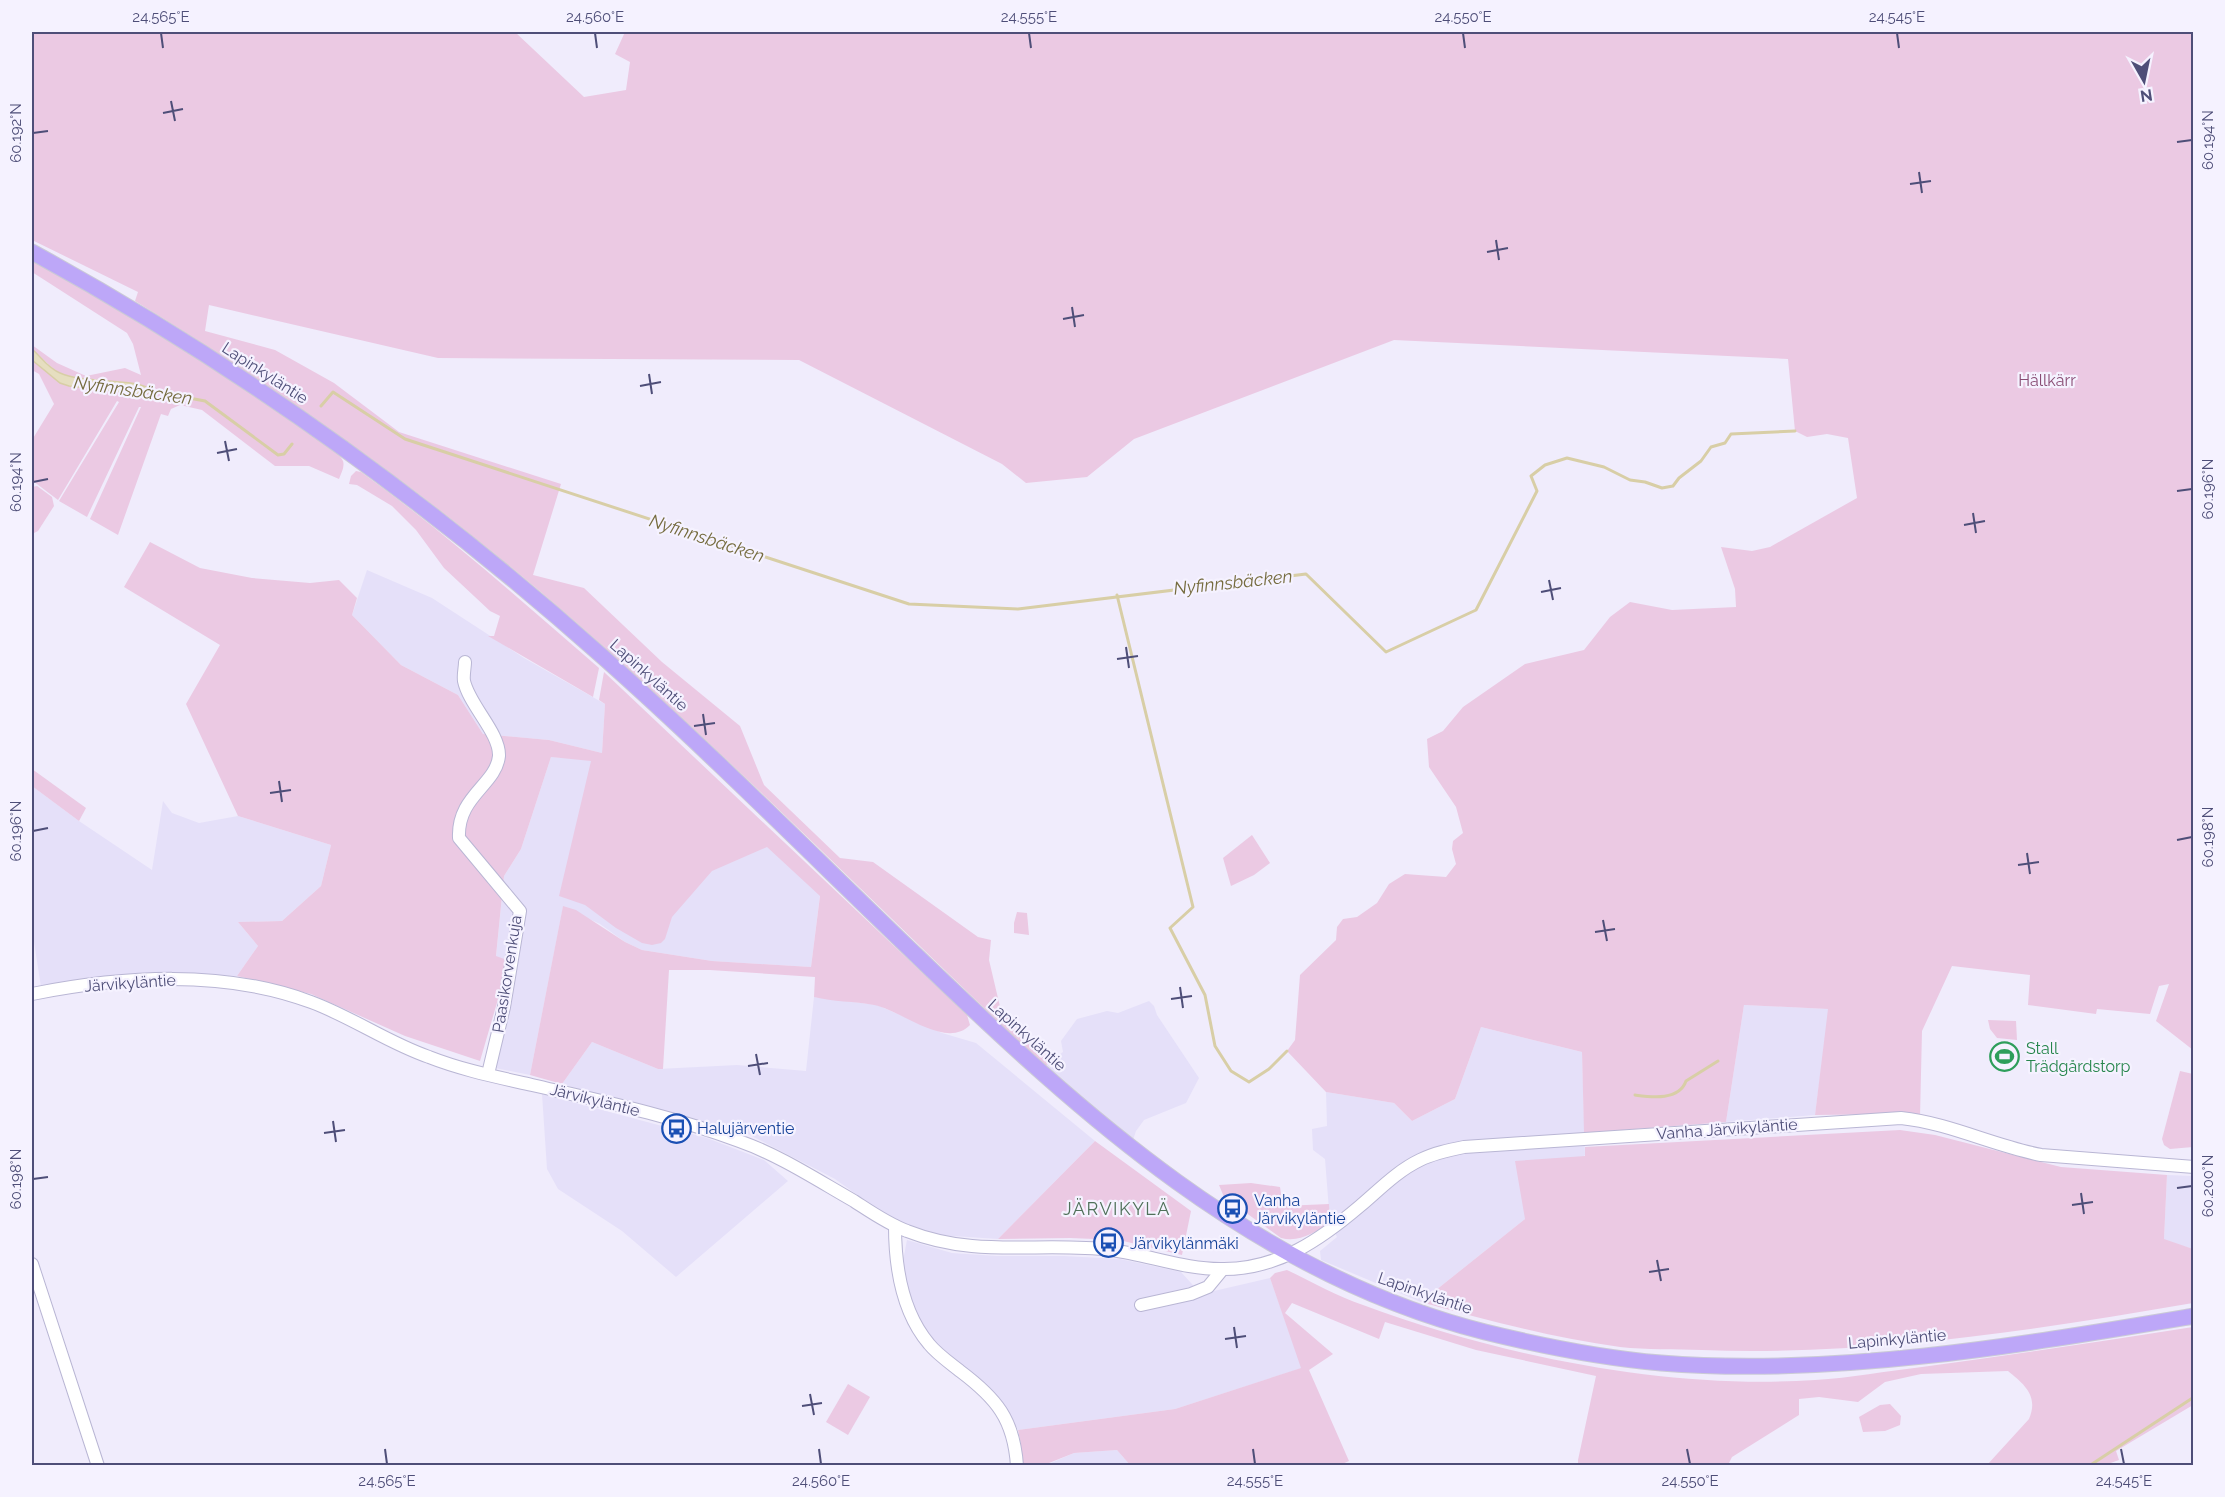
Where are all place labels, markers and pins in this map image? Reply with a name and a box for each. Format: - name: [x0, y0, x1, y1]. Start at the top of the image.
- place label: Stall Trädgårdstorp: [2026, 1039, 2131, 1076]
- sports icon: Stall Trädgårdstorp: [1989, 1041, 2021, 1073]
- bus stop icon: Halujärventie: [660, 1112, 692, 1144]
- place label: Halujärventie: [697, 1119, 794, 1138]
- place label: Vanha Järvikyläntie: [1254, 1191, 1346, 1228]
- bus stop icon: Vanha Järvikyläntie: [1217, 1193, 1249, 1225]
- bus stop icon: Järvikylänmäki: [1093, 1227, 1125, 1259]
- place label: Järvikylänmäki: [1130, 1234, 1239, 1253]

